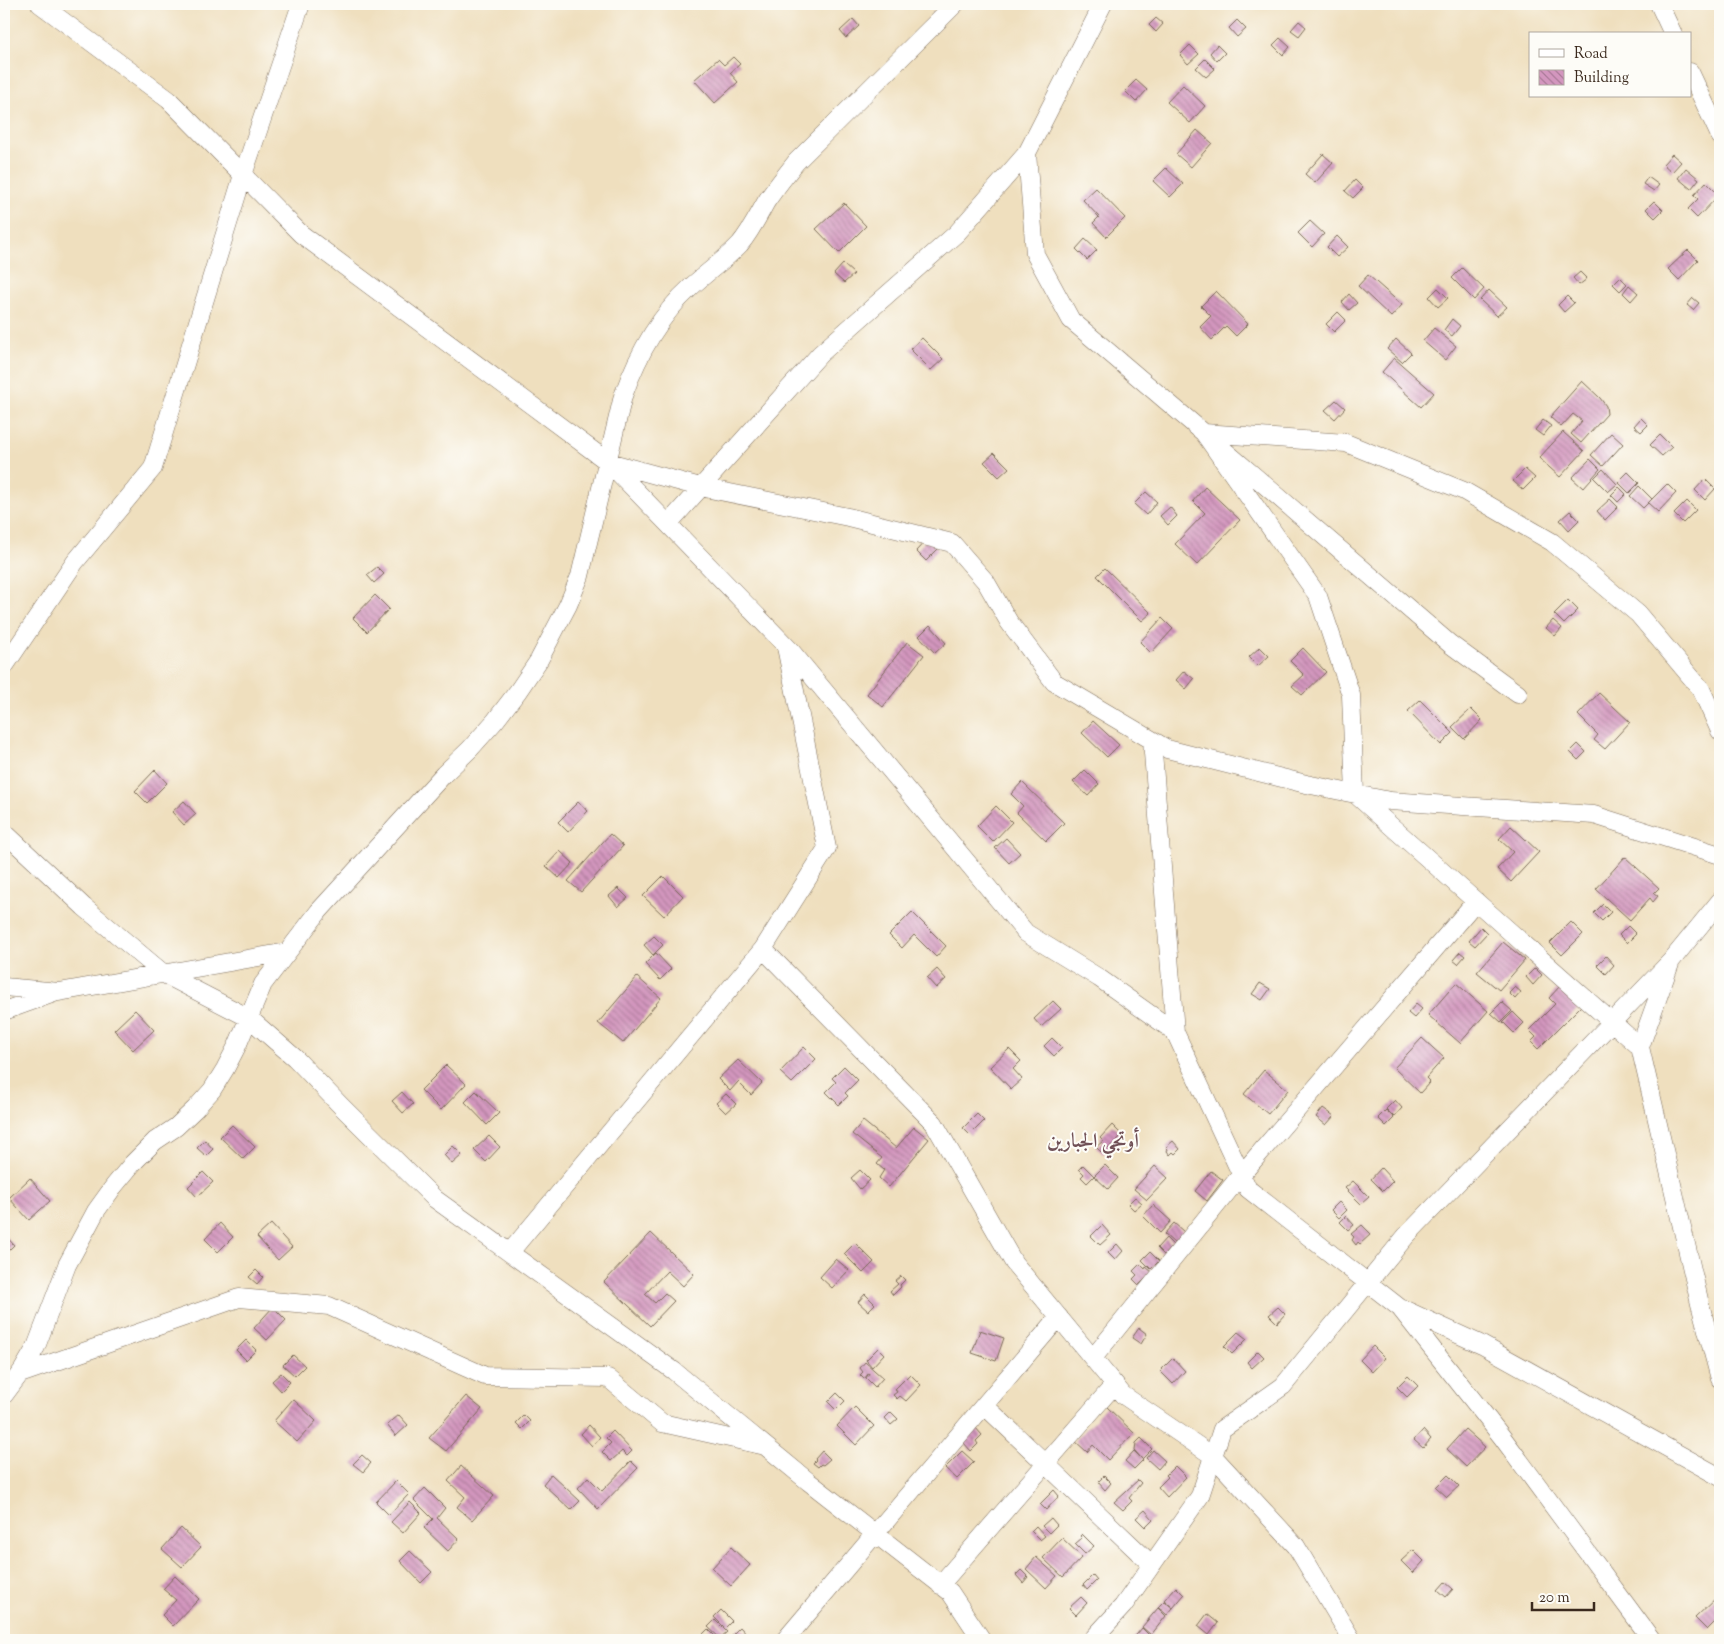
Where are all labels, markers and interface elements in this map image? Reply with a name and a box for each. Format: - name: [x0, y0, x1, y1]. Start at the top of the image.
- legend: [1529, 32, 1692, 98]
- text: Road: [1574, 44, 1608, 65]
- text: Building: [1574, 68, 1629, 89]
- district label: أوتجي الجبارين: [1047, 1127, 1139, 1159]
- scale bar: [1532, 1579, 1594, 1611]
- text: 20 m: [1539, 1588, 1570, 1609]

